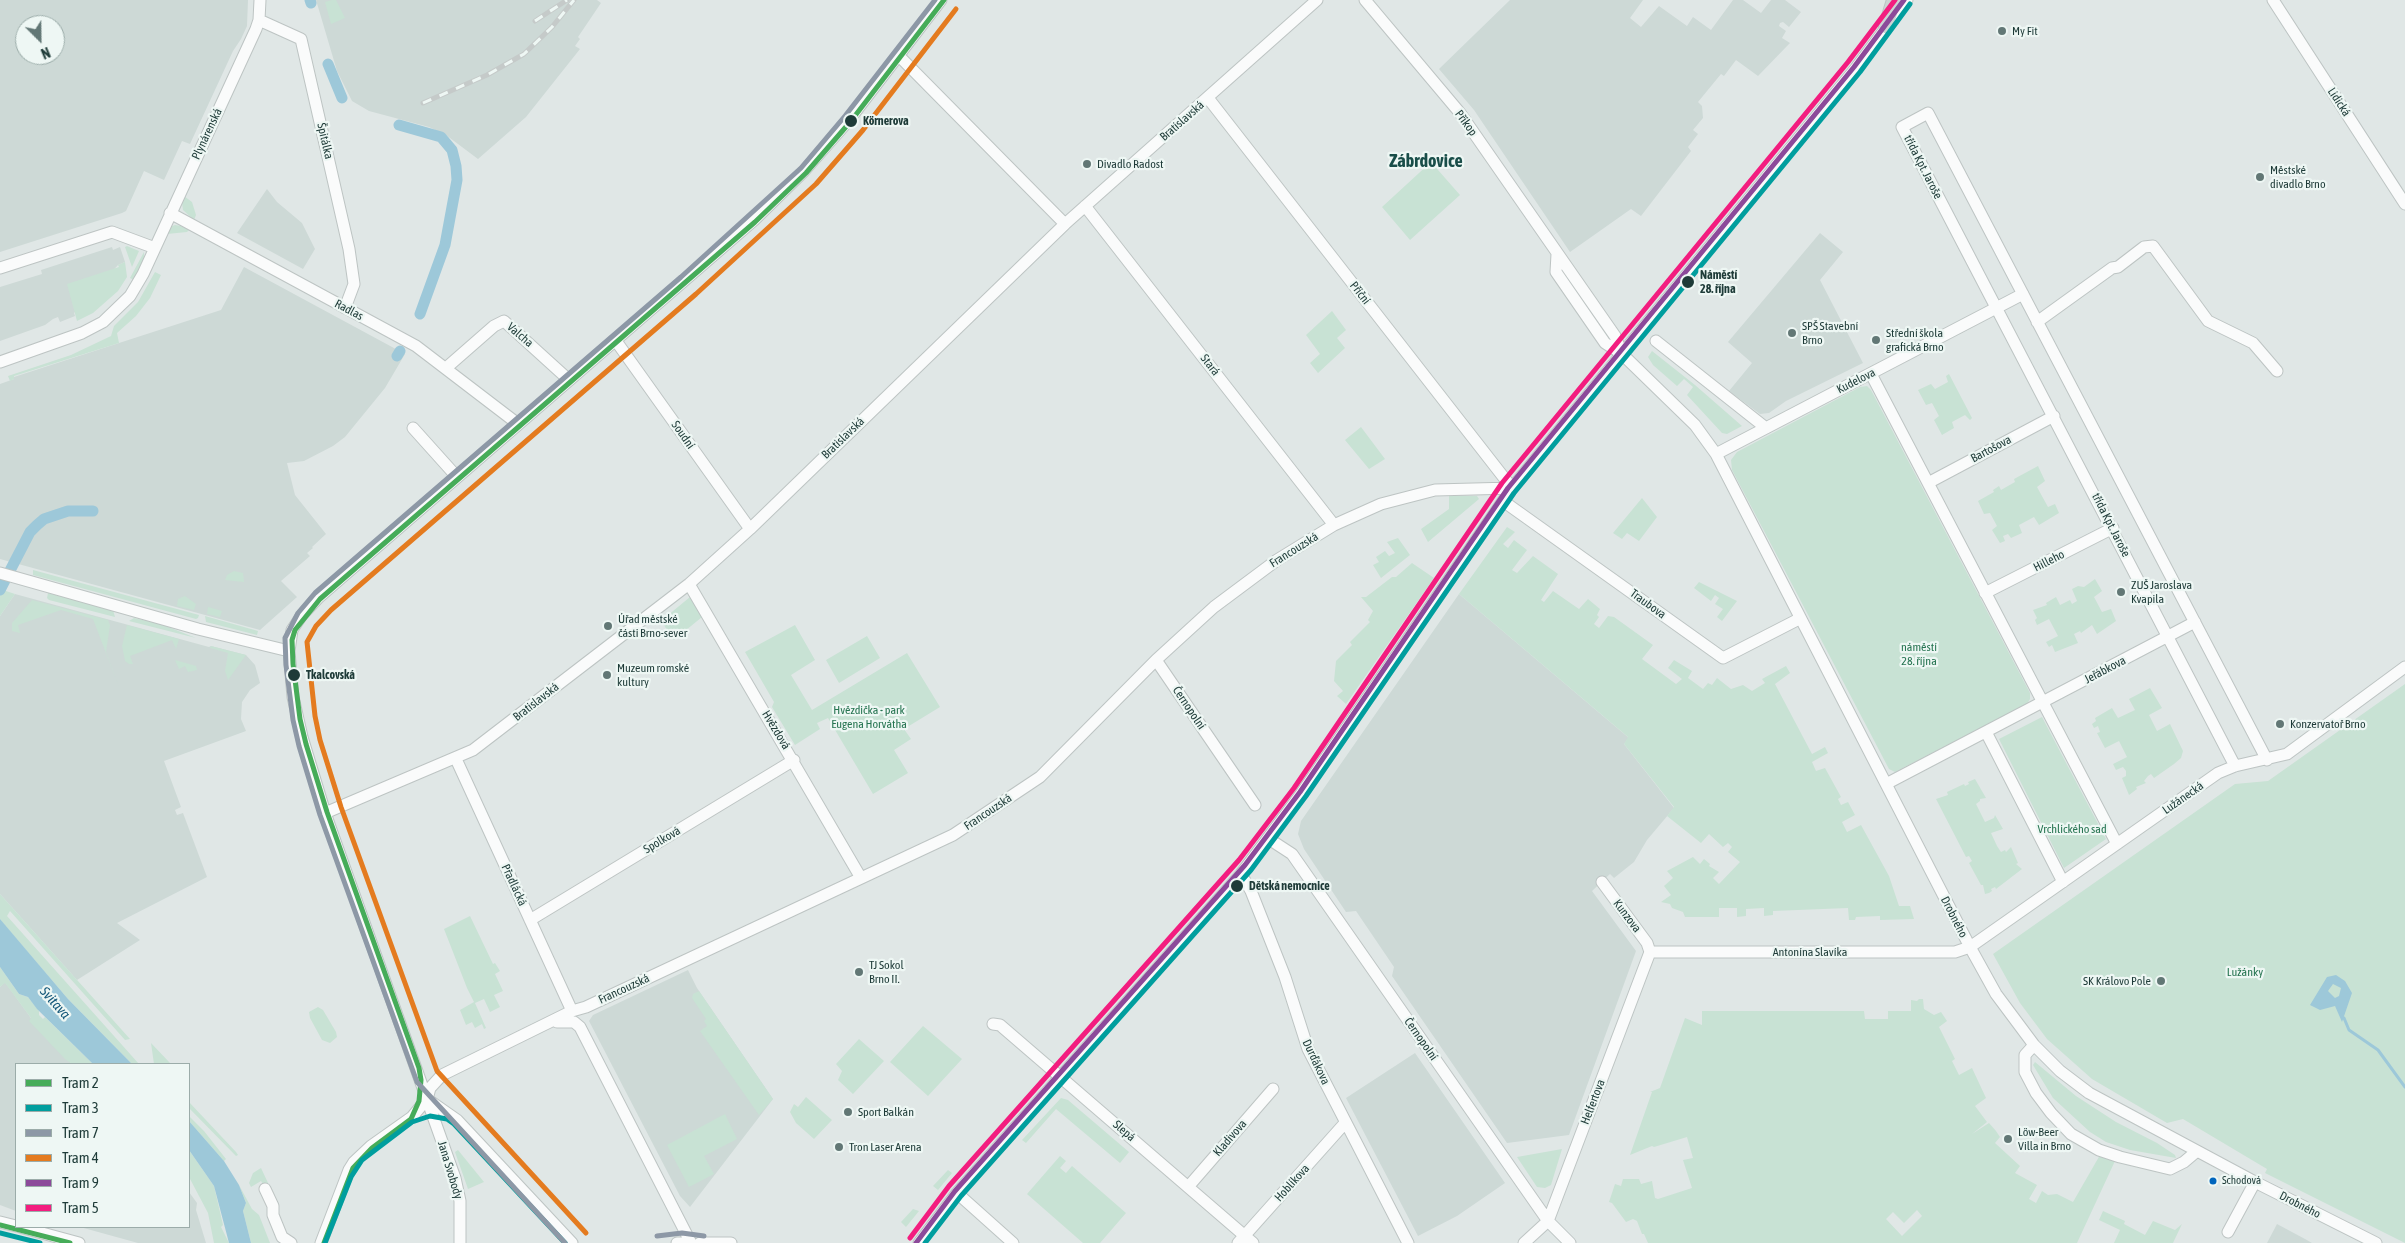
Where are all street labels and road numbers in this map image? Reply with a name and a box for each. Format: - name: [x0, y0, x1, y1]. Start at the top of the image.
- street label: Lidická: [2324, 85, 2354, 119]
- street label: Bratislavská: [1157, 98, 1207, 144]
- street label: Plynárenská: [189, 106, 225, 162]
- street label: Příkop: [1452, 107, 1480, 139]
- street label: Špitálka: [314, 122, 336, 160]
- street label: třída Kpt. Jaroše: [1901, 133, 1945, 201]
- street label: Příční: [1347, 279, 1373, 307]
- street label: Radlas: [332, 297, 366, 323]
- street label: Valcha: [504, 320, 536, 350]
- street label: Stará: [1197, 352, 1223, 378]
- street label: Kudelova: [1834, 365, 1878, 397]
- street label: Bratislavská: [819, 414, 867, 462]
- street label: Soudní: [668, 418, 698, 452]
- street label: Bartošova: [1968, 432, 2014, 466]
- street label: třída Kpt. Jaroše: [2089, 491, 2133, 559]
- street label: Francouzská: [1267, 529, 1321, 571]
- street label: Hilleho: [2031, 547, 2067, 575]
- street label: Traubova: [1627, 586, 1669, 622]
- street label: Jeřábkova: [2082, 653, 2128, 687]
- street label: Bratislavská: [510, 680, 562, 724]
- street label: Černopolní: [1169, 684, 1209, 732]
- street label: Hvězdová: [759, 708, 793, 752]
- street label: Lužánecká: [2160, 779, 2206, 817]
- street label: Francouzská: [961, 791, 1015, 833]
- street label: Spolková: [641, 823, 683, 857]
- street label: Přadlácká: [498, 862, 530, 908]
- street label: Drobného: [1938, 894, 1970, 940]
- street label: Kunzova: [1610, 897, 1644, 935]
- street label: Antonína Slavíka: [1773, 945, 1847, 959]
- street label: Francouzská: [596, 971, 652, 1007]
- street label: Černopolní: [1401, 1015, 1441, 1063]
- street label: Durďákova: [1299, 1037, 1333, 1087]
- street label: Helfertova: [1578, 1077, 1608, 1127]
- street label: Slepá: [1110, 1117, 1138, 1145]
- street label: Kladivova: [1210, 1117, 1250, 1159]
- street label: Jana Svobody: [434, 1139, 466, 1201]
- street label: Hoblíkova: [1272, 1161, 1312, 1205]
- street label: Drobného: [2277, 1189, 2323, 1221]

